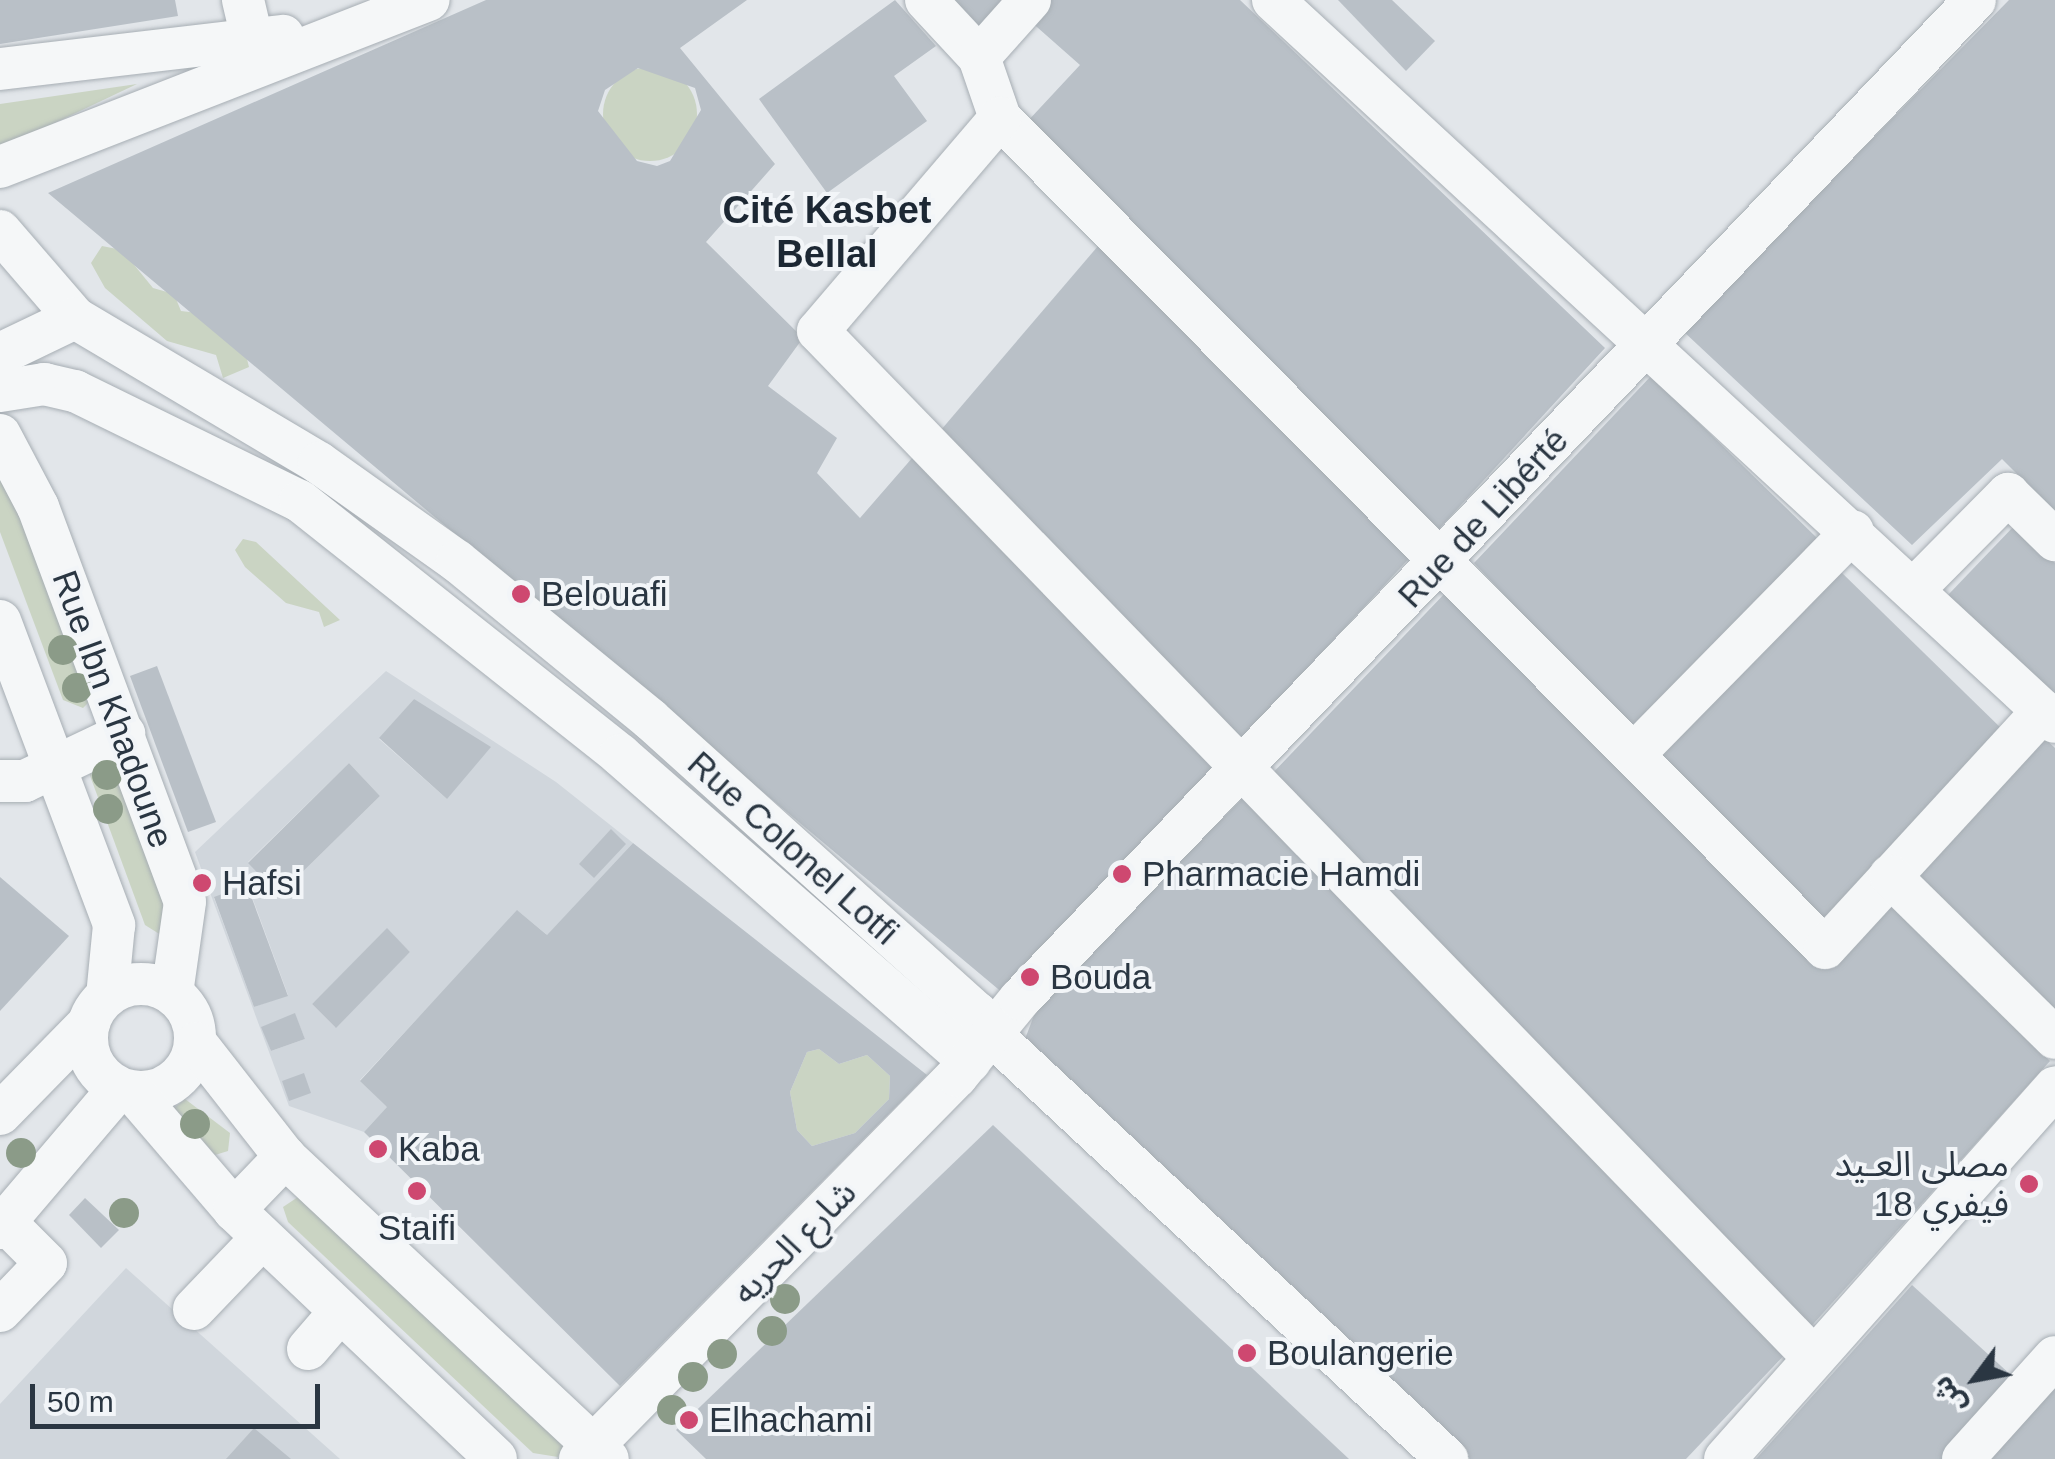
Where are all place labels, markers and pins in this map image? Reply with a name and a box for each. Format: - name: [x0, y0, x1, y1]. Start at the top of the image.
- place label: Belouafi: [541, 573, 667, 615]
- marker: Belouafi: [510, 583, 532, 605]
- place label: Pharmacie Hamdi: [1142, 853, 1420, 895]
- place label: Hafsi: [222, 862, 302, 904]
- marker: Pharmacie Hamdi: [1111, 863, 1133, 885]
- marker: Hafsi: [191, 872, 213, 894]
- place label: Bouda: [1050, 956, 1151, 998]
- marker: Bouda: [1019, 966, 1041, 988]
- place label: Kaba: [398, 1128, 480, 1170]
- marker: Kaba: [367, 1138, 389, 1160]
- place label: مصلى العـيد 18 فيفري: [1835, 1143, 2009, 1225]
- marker: مصلى العـيد 18 فيفري: [2018, 1173, 2040, 1195]
- marker: Staifi: [406, 1180, 428, 1202]
- place label: Staifi: [378, 1207, 456, 1249]
- place label: Boulangerie: [1267, 1332, 1454, 1374]
- marker: Boulangerie: [1236, 1342, 1258, 1364]
- place label: Elhachami: [709, 1399, 872, 1441]
- marker: Elhachami: [678, 1409, 700, 1431]

